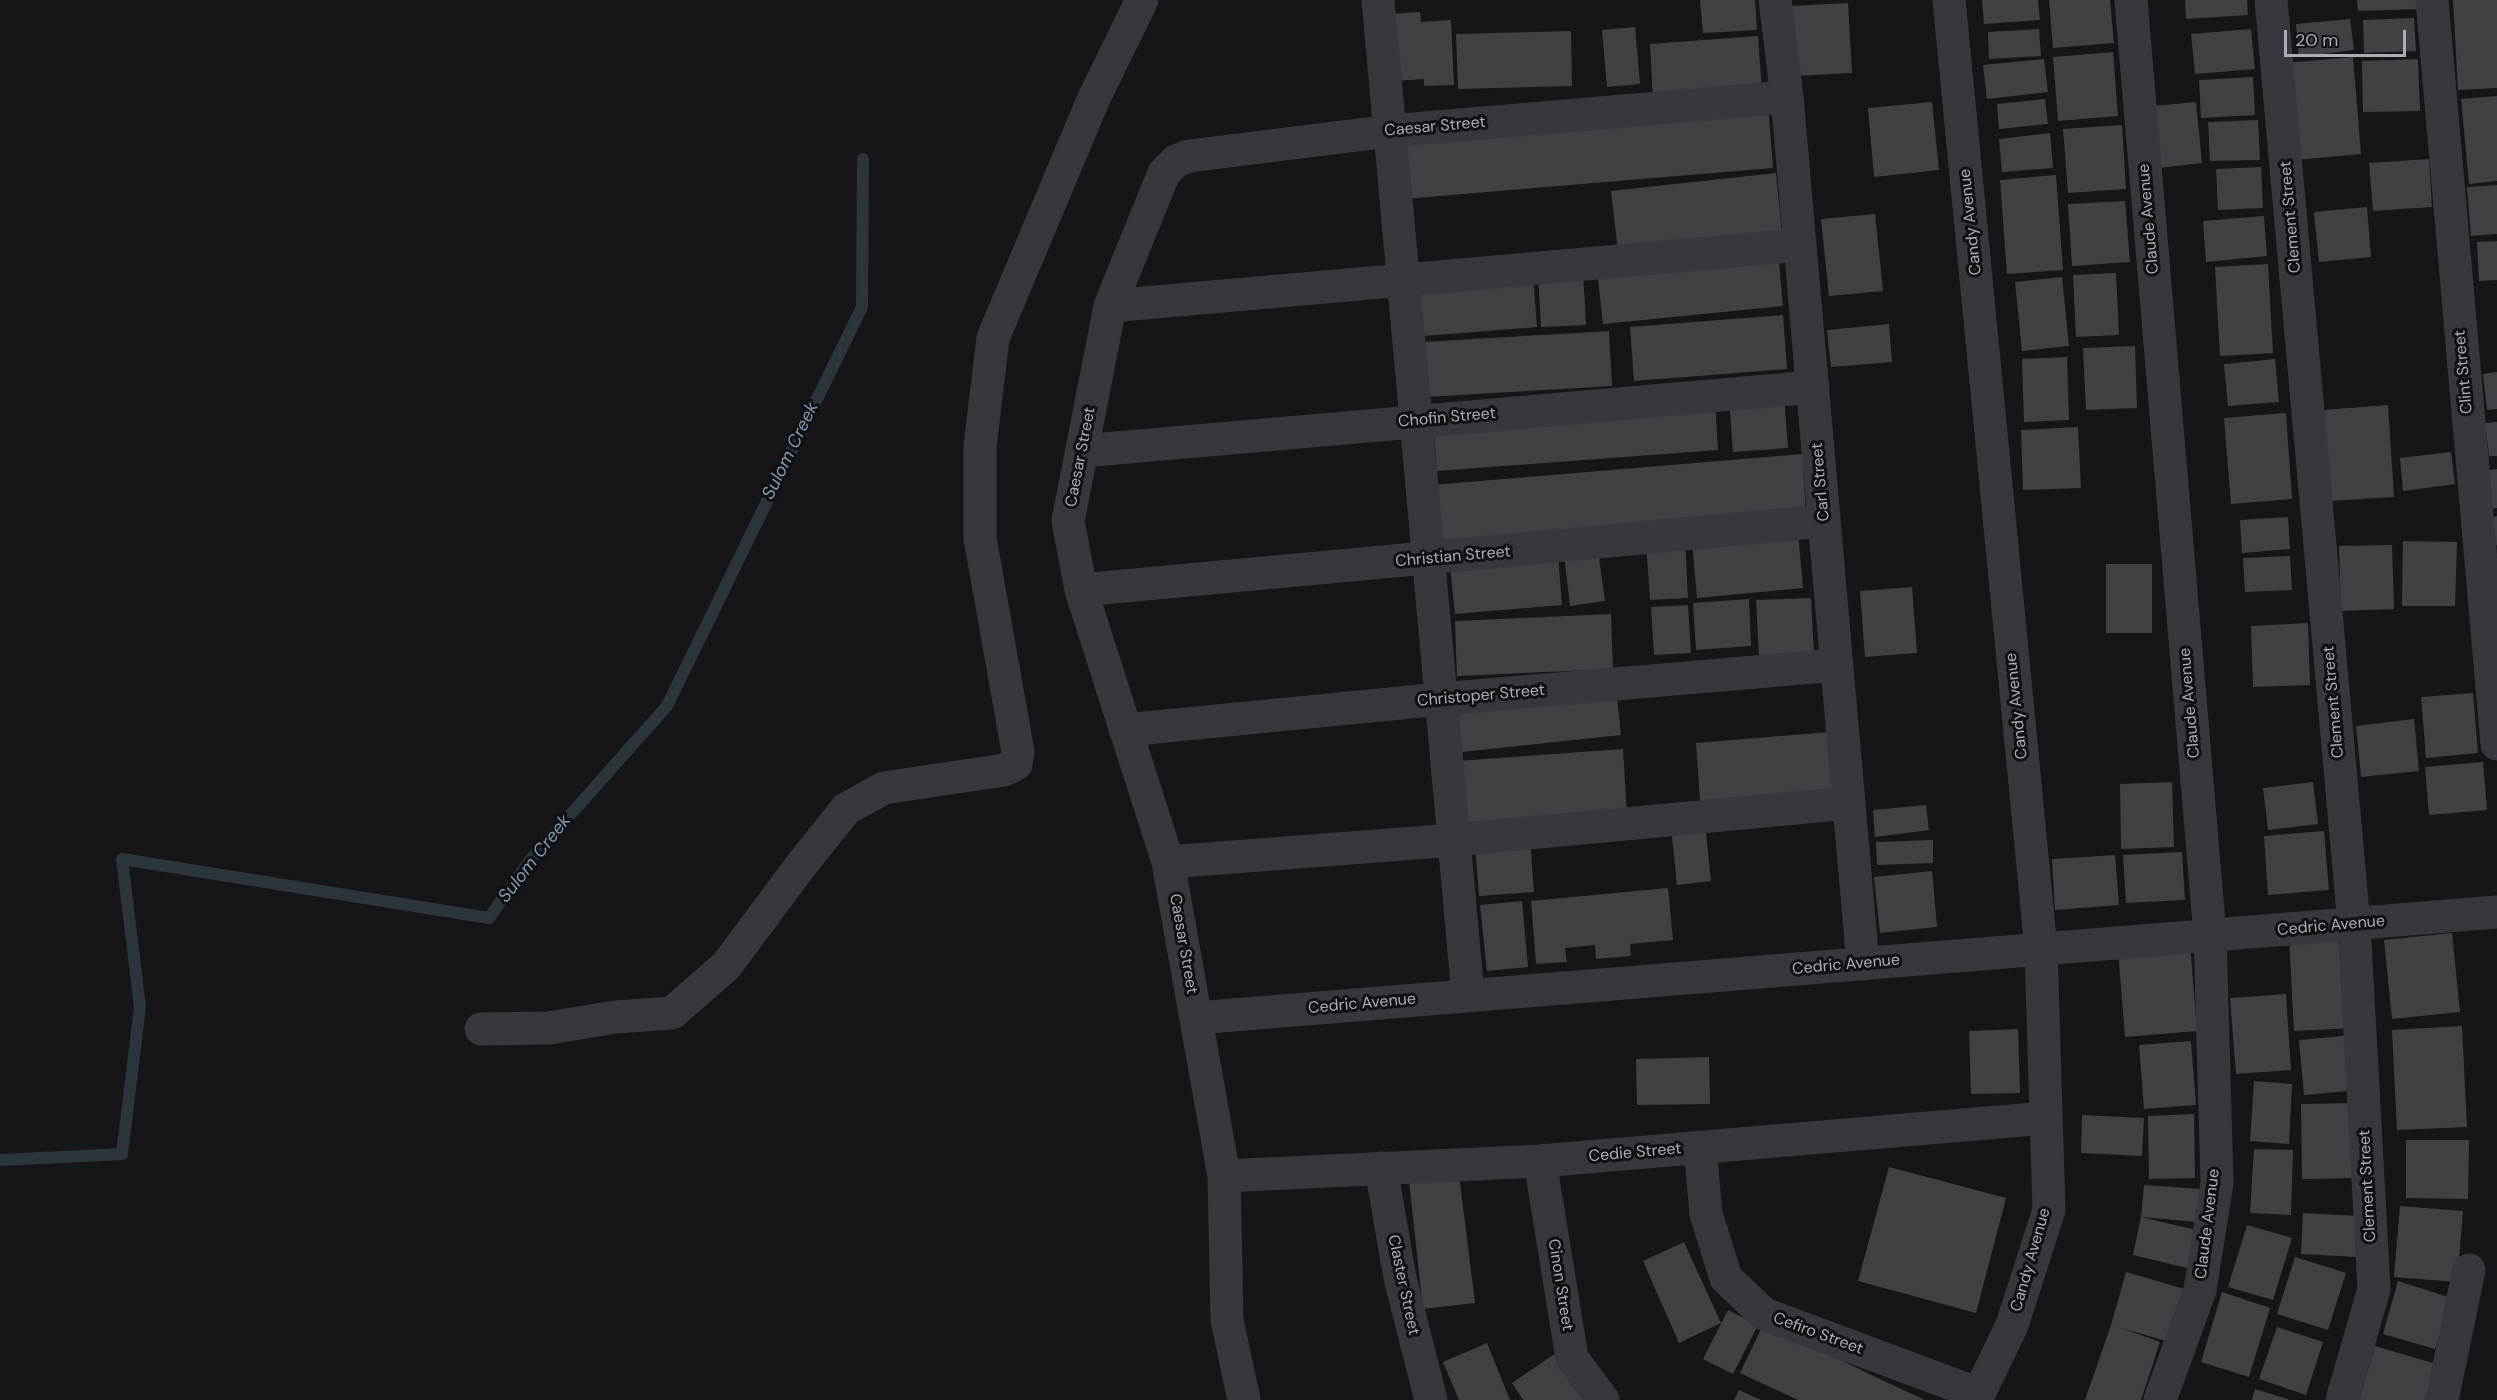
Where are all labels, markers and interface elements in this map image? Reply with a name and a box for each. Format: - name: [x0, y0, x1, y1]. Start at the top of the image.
- scale bar: [2287, 18, 2408, 56]
- text: 20 m: [2295, 28, 2338, 52]
- street label: Caesar Street: [1384, 113, 1486, 141]
- street label: Clement Street: [2277, 160, 2305, 274]
- street label: Claude Avenue: [2135, 163, 2163, 275]
- street label: Candy Avenue: [1956, 168, 1986, 276]
- street label: Clint Street: [2451, 329, 2477, 415]
- water label: Sulom Creek: [758, 399, 824, 503]
- street label: Chofin Street: [1397, 404, 1497, 432]
- street label: Caesar Street: [1062, 405, 1100, 509]
- street label: Carl Street: [1808, 442, 1834, 522]
- street label: Christian Street: [1395, 542, 1511, 572]
- street label: Clement Street: [2320, 645, 2348, 759]
- street label: Claude Avenue: [2176, 647, 2204, 759]
- street label: Candy Avenue: [2002, 652, 2032, 760]
- street label: Christoper Street: [1416, 681, 1546, 711]
- water label: Sulom Creek: [494, 811, 576, 907]
- street label: Caesar Street: [1165, 892, 1201, 996]
- street label: Cedric Avenue: [2276, 912, 2386, 940]
- street label: Cedric Avenue: [1791, 951, 1901, 979]
- street label: Cedric Avenue: [1307, 990, 1417, 1018]
- street label: Clement Street: [2355, 1129, 2381, 1243]
- street label: Cedie Street: [1588, 1139, 1682, 1167]
- street label: Claude Avenue: [2192, 1168, 2224, 1280]
- street label: Candy Avenue: [2007, 1206, 2055, 1314]
- street label: Claster Street: [1383, 1233, 1423, 1337]
- street label: Cinon Street: [1543, 1238, 1577, 1332]
- street label: Cefiro Street: [1770, 1309, 1866, 1359]

